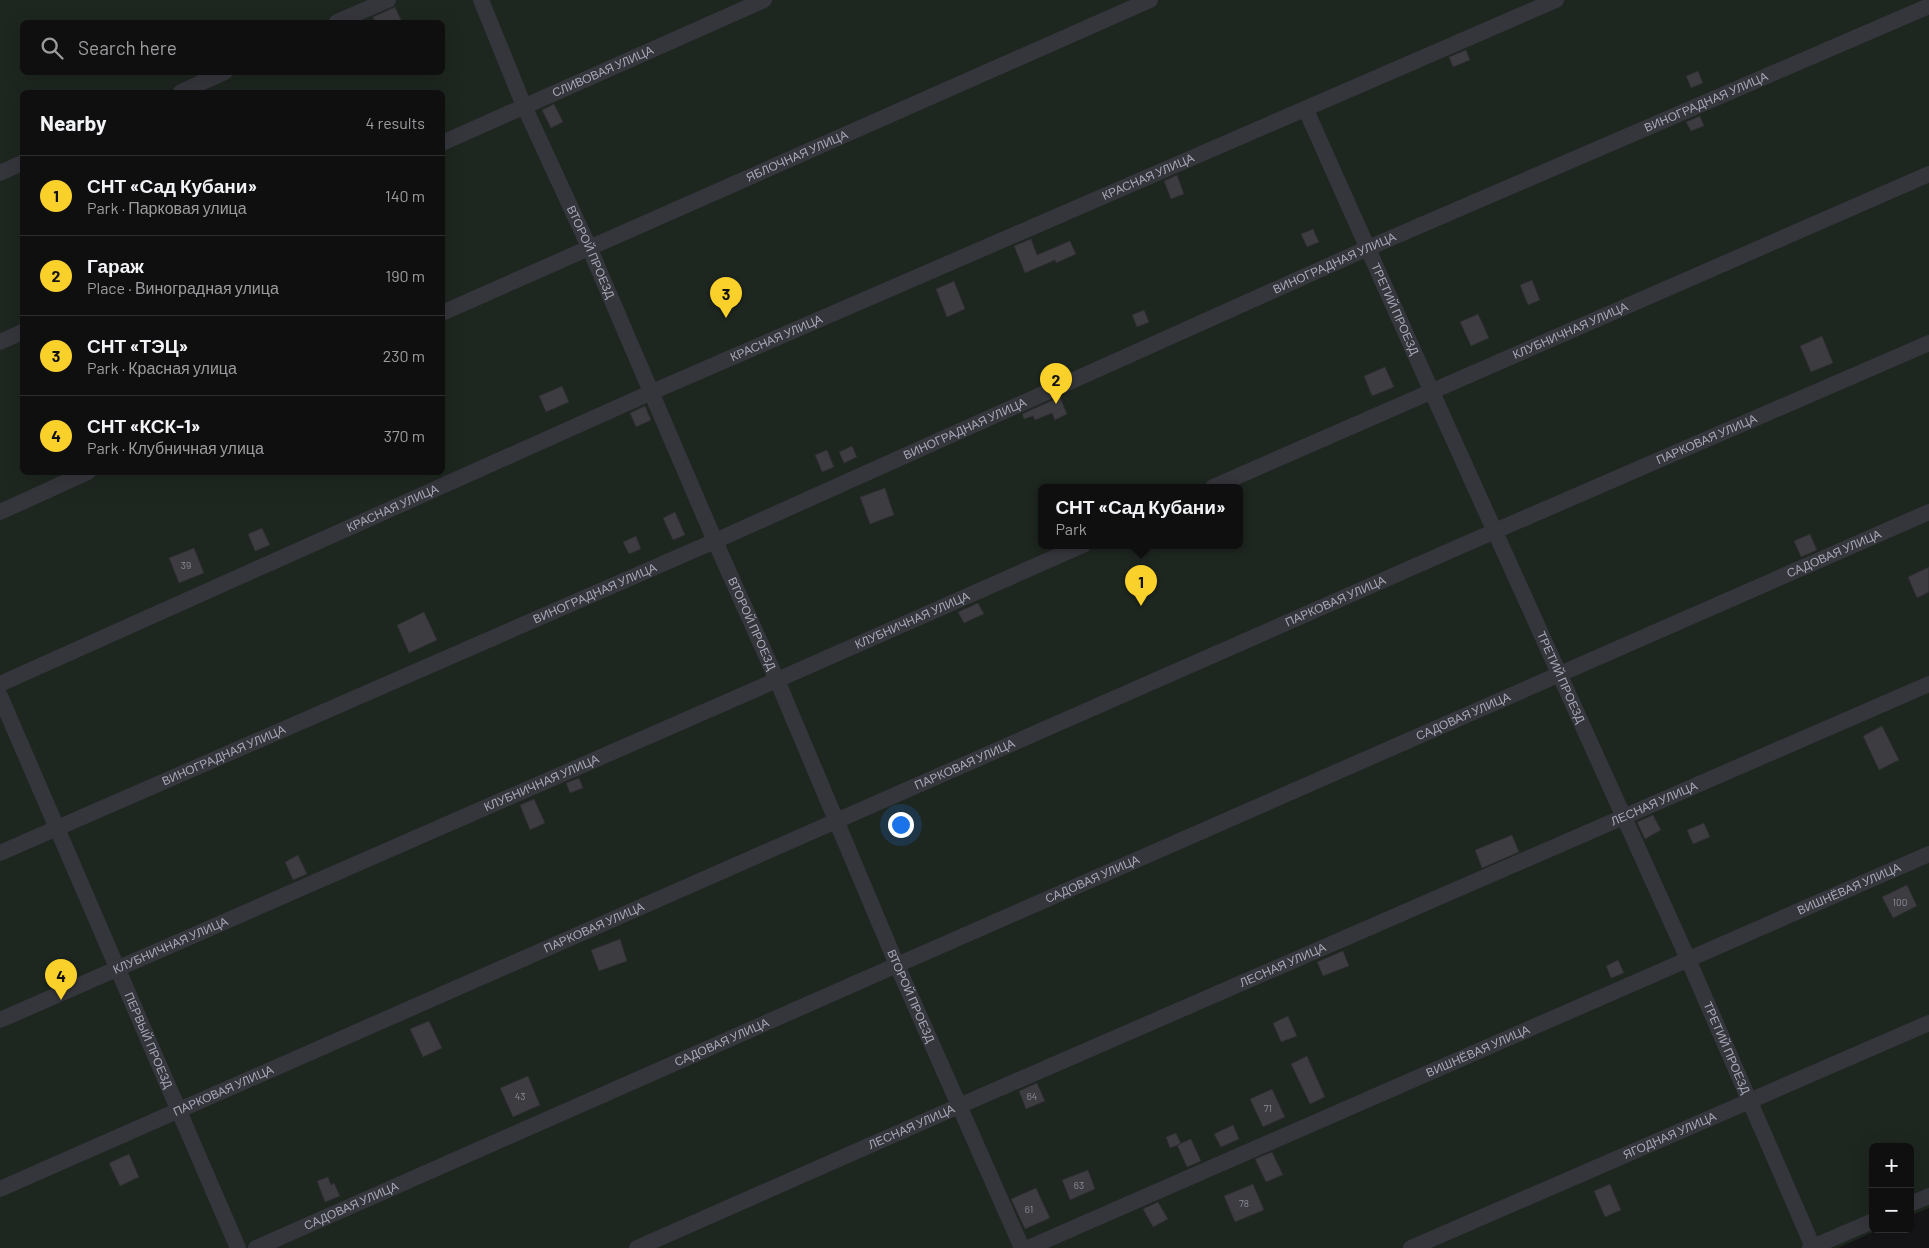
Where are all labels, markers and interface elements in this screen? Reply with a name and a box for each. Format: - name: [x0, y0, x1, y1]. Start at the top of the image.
- search box: [20, 20, 445, 75]
- icon: search: [38, 34, 66, 62]
- text: Search here: [78, 36, 177, 59]
- street label: СЛИВОВАЯ УЛИЦА: [550, 42, 655, 99]
- street label: ВИНОГРАДНАЯ УЛИЦА: [1642, 68, 1770, 134]
- text: Nearby: [40, 110, 106, 135]
- text: 4 results: [365, 113, 425, 132]
- street label: ЯБЛОЧНАЯ УЛИЦА: [743, 127, 850, 184]
- street label: КРАСНАЯ УЛИЦА: [1099, 150, 1196, 202]
- text: СНТ «Сад Кубани»: [87, 174, 257, 197]
- text: 1: [53, 186, 59, 205]
- text: 140 m: [385, 186, 425, 205]
- text: Park · Парковая улица: [87, 198, 247, 217]
- street label: ВТОРОЙ ПРОЕЗД: [565, 203, 618, 301]
- street label: ВИНОГРАДНАЯ УЛИЦА: [1270, 229, 1398, 296]
- text: Гараж: [87, 254, 144, 277]
- street label: ТРЕТИЙ ПРОЕЗД: [1369, 260, 1422, 357]
- text: 2: [52, 266, 60, 285]
- text: 190 m: [386, 266, 425, 285]
- pin: 3: [710, 277, 742, 318]
- text: Place · Виноградная улица: [87, 278, 279, 297]
- street label: КЛУБНИЧНАЯ УЛИЦА: [1510, 299, 1630, 361]
- street label: КРАСНАЯ УЛИЦА: [728, 311, 824, 363]
- text: СНТ «ТЭЦ»: [87, 334, 188, 357]
- text: 3: [52, 346, 60, 365]
- text: 230 m: [383, 346, 425, 365]
- text: Park · Красная улица: [87, 358, 237, 377]
- pin: 2: [1040, 363, 1072, 404]
- street label: ВИНОГРАДНАЯ УЛИЦА: [901, 394, 1028, 462]
- street label: ПАРКОВАЯ УЛИЦА: [1654, 410, 1759, 466]
- text: СНТ «КСК-1»: [87, 414, 200, 437]
- text: 4: [51, 426, 61, 445]
- text: 370 m: [384, 426, 425, 445]
- text: Park · Клубничная улица: [87, 438, 264, 457]
- street label: КРАСНАЯ УЛИЦА: [344, 481, 440, 534]
- popup: [1038, 484, 1243, 549]
- text: СНТ «Сад Кубани»: [1055, 495, 1226, 518]
- text: Park: [1055, 519, 1087, 538]
- street label: САДОВАЯ УЛИЦА: [1784, 526, 1883, 580]
- house number: 39: [181, 559, 191, 571]
- street label: ВИНОГРАДНАЯ УЛИЦА: [531, 559, 658, 626]
- pin: 1: [1125, 565, 1157, 606]
- street label: ПАРКОВАЯ УЛИЦА: [1283, 572, 1387, 629]
- street label: ВТОРОЙ ПРОЕЗД: [726, 575, 780, 672]
- street label: КЛУБНИЧНАЯ УЛИЦА: [852, 588, 971, 651]
- street label: ТРЕТИЙ ПРОЕЗД: [1535, 629, 1589, 726]
- street label: САДОВАЯ УЛИЦА: [1413, 689, 1512, 742]
- street label: ВИНОГРАДНАЯ УЛИЦА: [159, 721, 287, 788]
- street label: ПАРКОВАЯ УЛИЦА: [912, 735, 1017, 792]
- street label: КЛУБНИЧНАЯ УЛИЦА: [481, 751, 601, 813]
- street label: ЛЕСНАЯ УЛИЦА: [1608, 778, 1699, 828]
- your location: [888, 812, 914, 838]
- street label: САДОВАЯ УЛИЦА: [1043, 852, 1141, 905]
- street label: ВИШНЁВАЯ УЛИЦА: [1795, 859, 1903, 917]
- house number: 100: [1893, 896, 1907, 908]
- street label: ПАРКОВАЯ УЛИЦА: [541, 898, 646, 955]
- street label: КЛУБНИЧНАЯ УЛИЦА: [110, 913, 230, 976]
- street label: ЛЕСНАЯ УЛИЦА: [1237, 939, 1328, 989]
- street label: ВТОРОЙ ПРОЕЗД: [885, 947, 938, 1045]
- pin: 4: [45, 959, 77, 1000]
- street label: ПЕРВЫЙ ПРОЕЗД: [123, 990, 176, 1091]
- street label: ТРЕТИЙ ПРОЕЗД: [1701, 999, 1754, 1096]
- street label: САДОВАЯ УЛИЦА: [672, 1015, 771, 1068]
- street label: ВИШНЁВАЯ УЛИЦА: [1424, 1022, 1531, 1079]
- street label: ПАРКОВАЯ УЛИЦА: [171, 1062, 275, 1118]
- house number: 43: [515, 1090, 525, 1102]
- house number: 64: [1027, 1090, 1037, 1102]
- street label: ЛЕСНАЯ УЛИЦА: [866, 1101, 956, 1151]
- house number: 71: [1264, 1102, 1272, 1114]
- street label: ЯГОДНАЯ УЛИЦА: [1621, 1108, 1718, 1161]
- map controls: [1869, 1143, 1914, 1233]
- button: +: [1869, 1143, 1914, 1188]
- street label: САДОВАЯ УЛИЦА: [301, 1178, 400, 1232]
- house number: 63: [1074, 1179, 1084, 1191]
- button: −: [1869, 1188, 1914, 1233]
- house number: 78: [1239, 1197, 1249, 1209]
- house number: 61: [1025, 1203, 1033, 1215]

